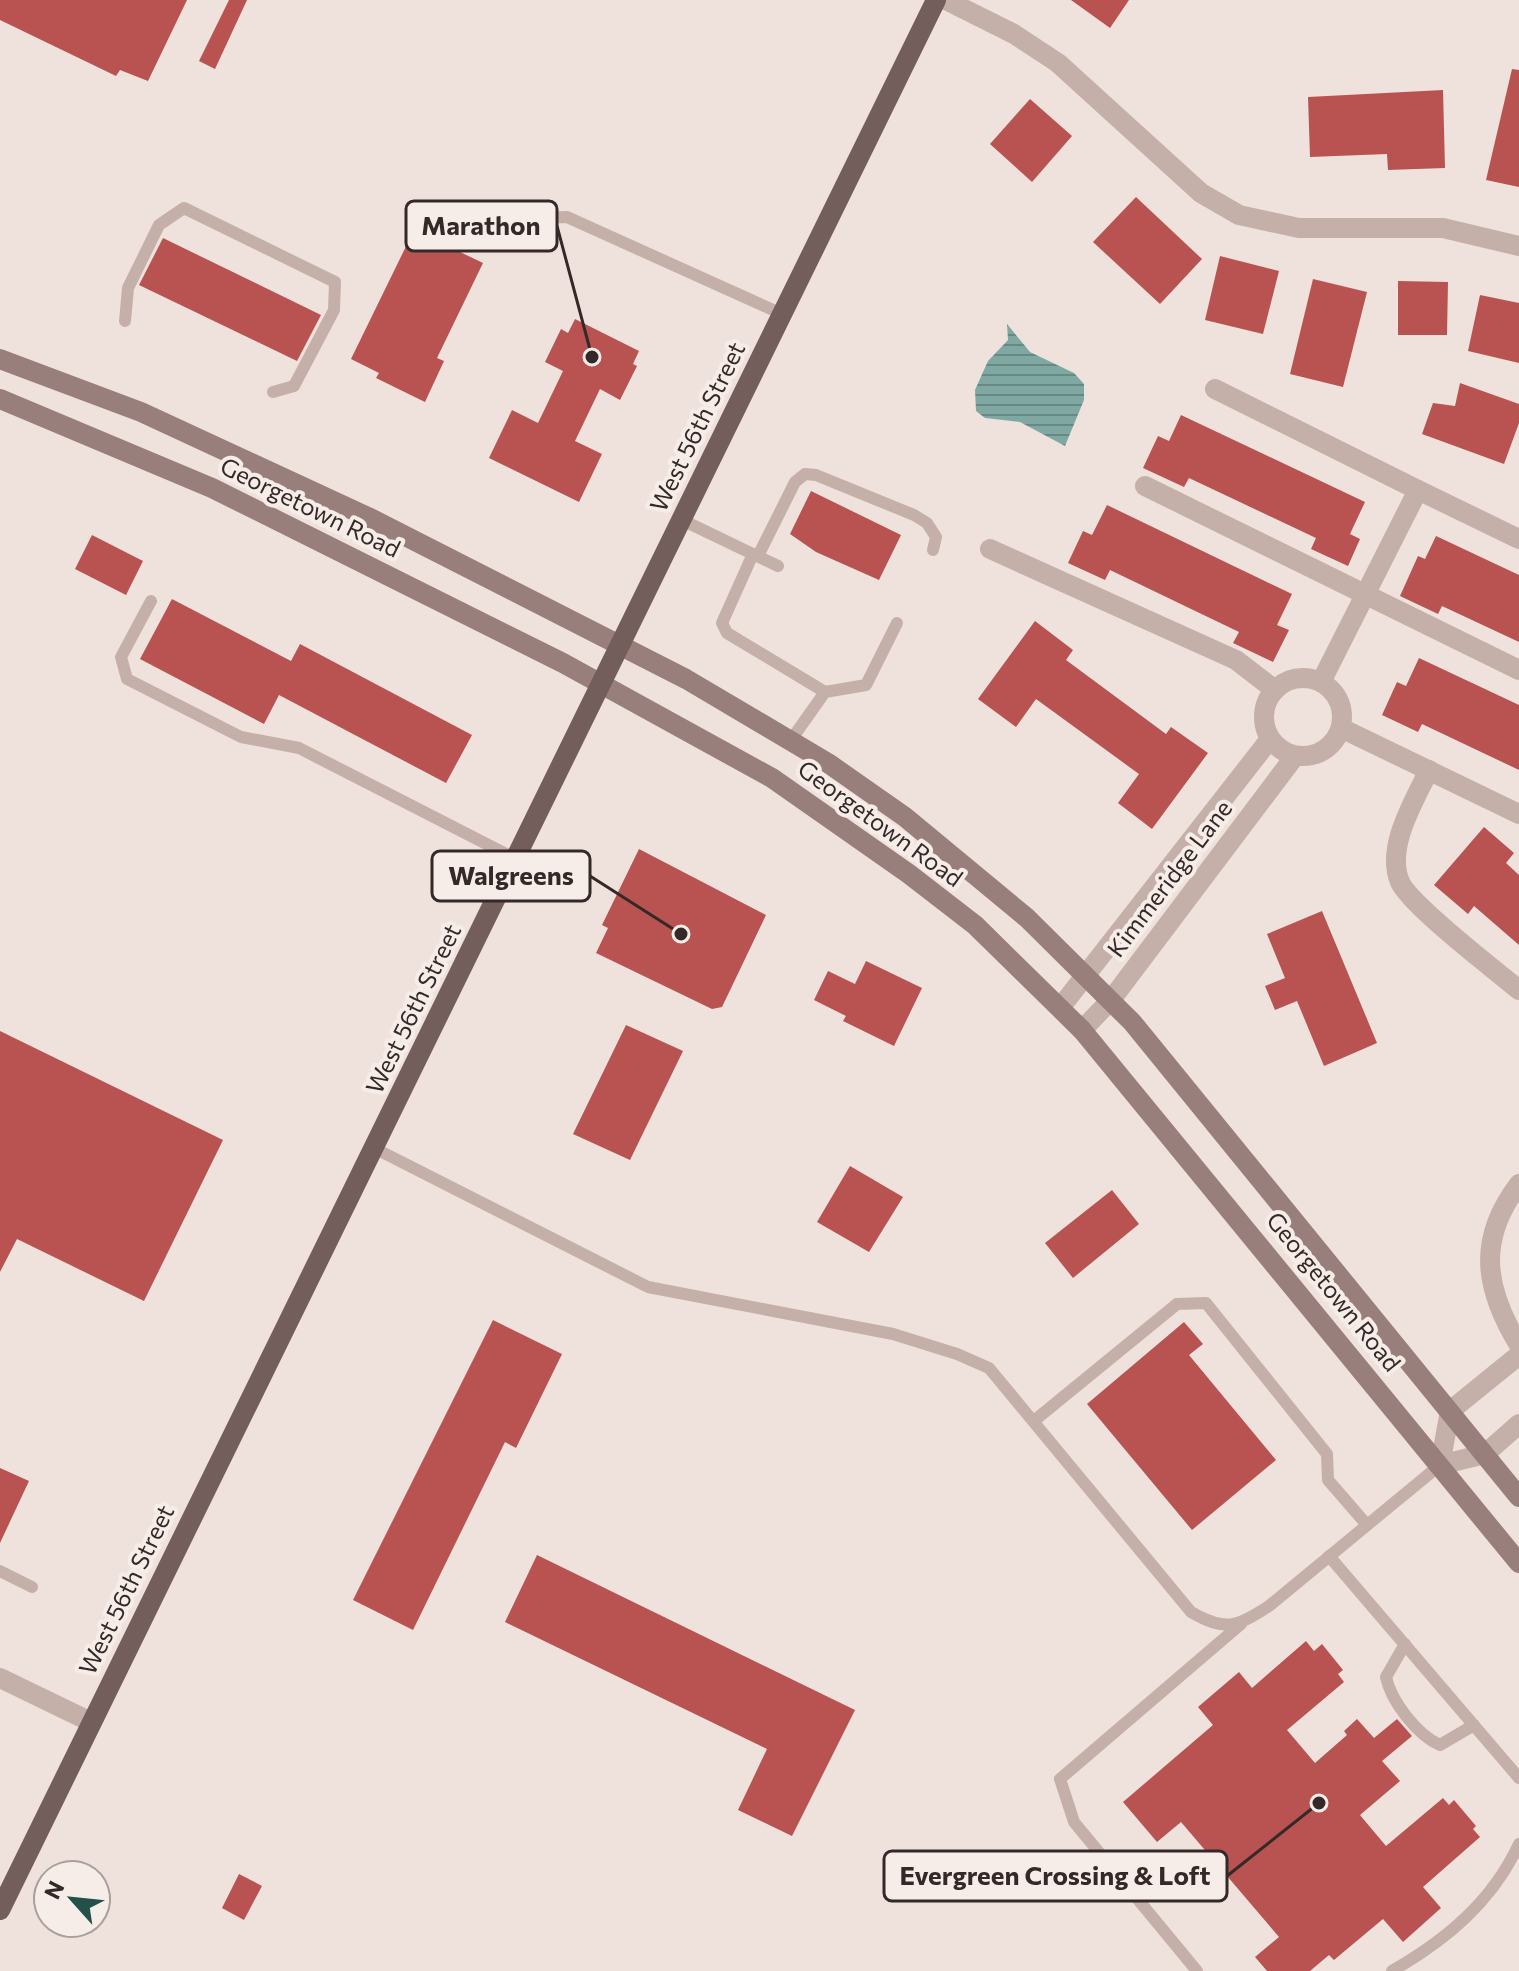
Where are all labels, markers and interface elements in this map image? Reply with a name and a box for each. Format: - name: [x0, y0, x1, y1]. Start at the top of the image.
- callout: Marathon: [406, 201, 557, 251]
- text: Marathon: [421, 209, 541, 240]
- street label: West 56th Street: [643, 337, 750, 516]
- street label: Georgetown Road: [216, 451, 405, 563]
- street label: Georgetown Road: [793, 753, 969, 892]
- street label: Kimmeridge Lane: [1100, 794, 1237, 962]
- callout: Walgreens: [432, 851, 590, 901]
- text: Walgreens: [448, 859, 574, 890]
- street label: West 56th Street: [359, 919, 466, 1098]
- street label: Georgetown Road: [1261, 1206, 1407, 1377]
- street label: West 56th Street: [72, 1500, 179, 1679]
- callout: Evergreen Crossing & Loft: [884, 1851, 1227, 1901]
- north arrow: [32, 1859, 112, 1939]
- text: Evergreen Crossing & Loft: [899, 1859, 1211, 1890]
- text: N: [38, 1876, 70, 1903]

